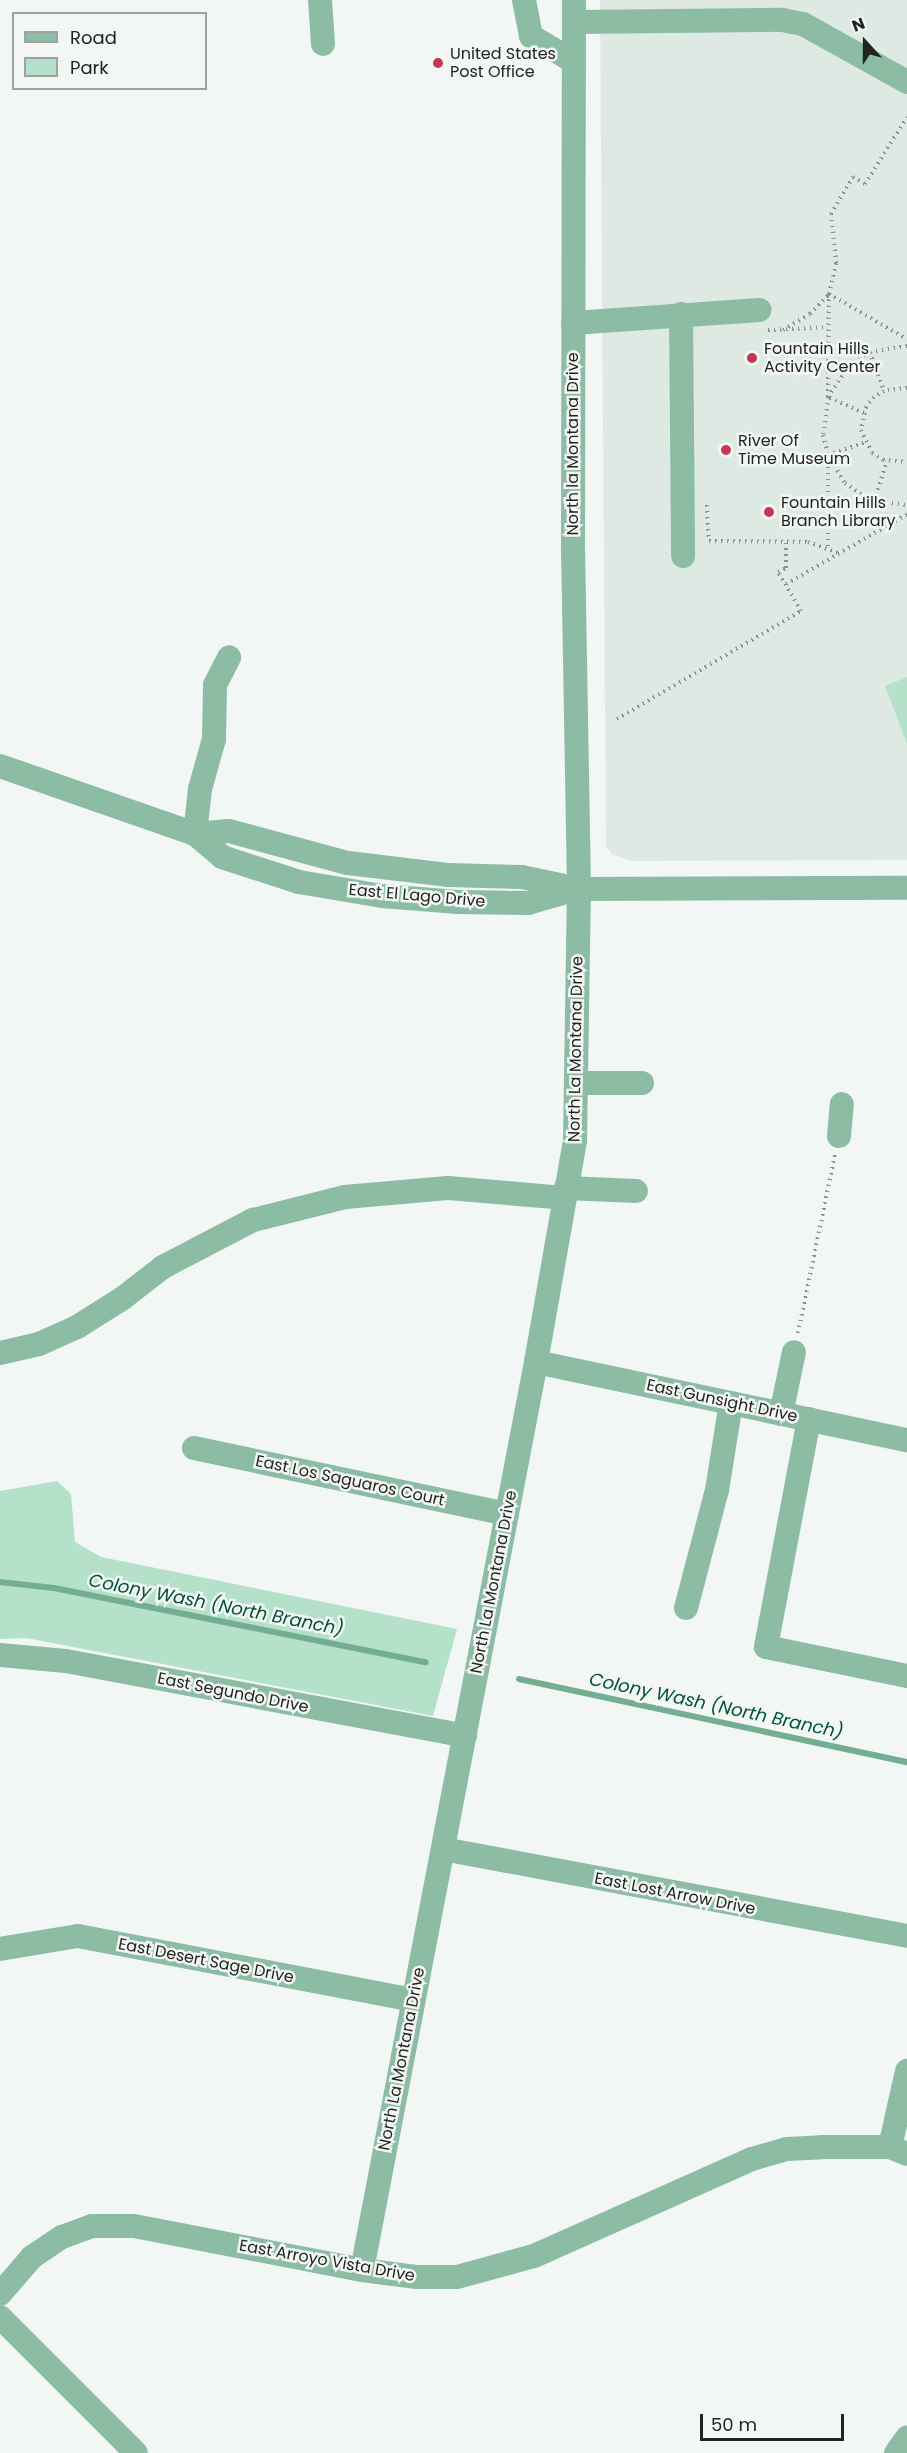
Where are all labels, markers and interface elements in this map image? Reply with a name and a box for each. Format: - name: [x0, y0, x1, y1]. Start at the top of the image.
- legend: [12, 12, 207, 90]
- north arrow: [835, 12, 895, 72]
- text: N: [849, 12, 868, 38]
- text: Road: [70, 25, 117, 50]
- place label: United States Post Office: [450, 44, 556, 82]
- text: Park: [70, 55, 109, 80]
- marker: United States Post Office: [431, 56, 445, 70]
- place label: Fountain Hills Activity Center: [764, 339, 880, 377]
- marker: Fountain Hills Activity Center: [745, 351, 759, 365]
- street label: North la Montana Drive: [563, 352, 583, 536]
- place label: River Of Time Museum: [738, 431, 850, 469]
- marker: River Of Time Museum: [719, 443, 733, 457]
- place label: Fountain Hills Branch Library: [781, 493, 895, 531]
- marker: Fountain Hills Branch Library: [762, 505, 776, 519]
- street label: East El Lago Drive: [348, 880, 486, 912]
- street label: North La Montana Drive: [565, 956, 587, 1142]
- street label: East Gunsight Drive: [645, 1376, 799, 1426]
- street label: East Los Saguaros Court: [254, 1452, 446, 1510]
- street label: North La Montana Drive: [467, 1489, 521, 1675]
- water label: Colony Wash (North Branch): [87, 1570, 345, 1640]
- street label: East Segundo Drive: [156, 1669, 310, 1717]
- water label: Colony Wash (North Branch): [587, 1669, 845, 1743]
- street label: East Lost Arrow Drive: [593, 1869, 757, 1919]
- street label: East Desert Sage Drive: [117, 1935, 295, 1987]
- street label: North La Montana Drive: [375, 1966, 429, 2152]
- street label: East Arroyo Vista Drive: [238, 2236, 416, 2286]
- scale bar: [703, 2402, 847, 2440]
- text: 50 m: [711, 2412, 757, 2437]

